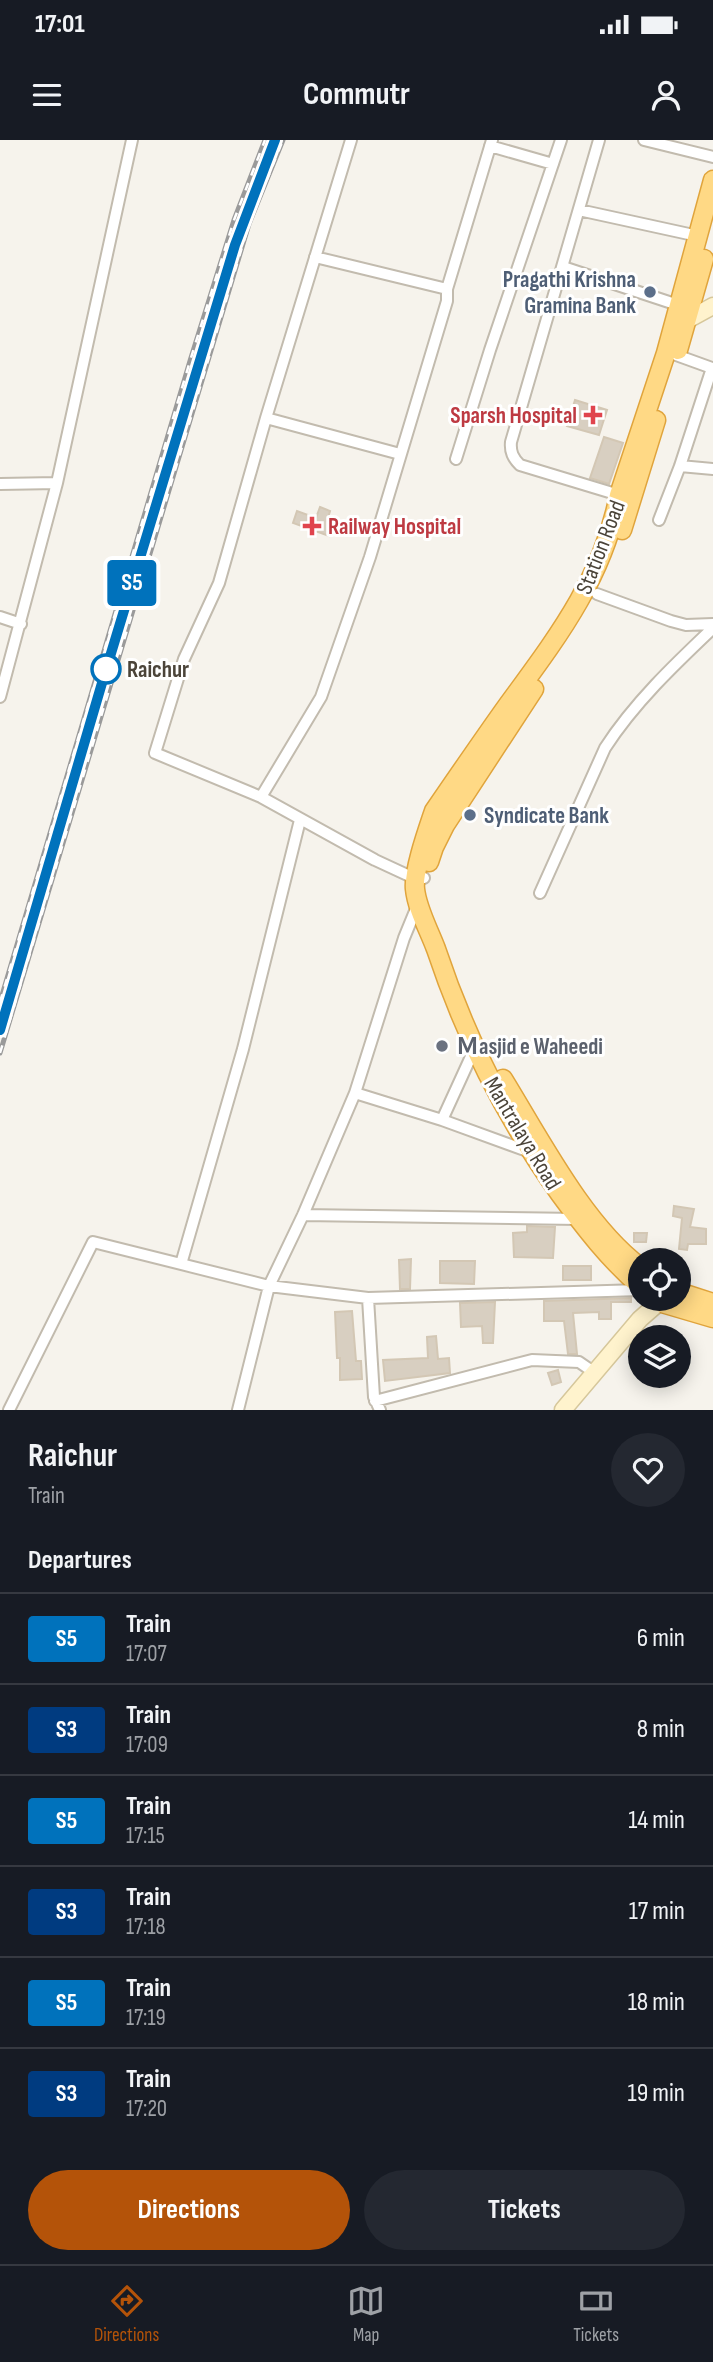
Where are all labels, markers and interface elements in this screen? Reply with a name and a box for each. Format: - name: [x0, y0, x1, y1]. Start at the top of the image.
- text: 17:01: [35, 9, 85, 40]
- text: Commutr: [303, 75, 410, 114]
- icon: menu: [28, 76, 66, 114]
- icon: person: [647, 76, 685, 114]
- place label: Pragathi Krishna Gramina Bank: [503, 266, 636, 320]
- marker: Pragathi Krishna Gramina Bank: [642, 284, 658, 300]
- place label: Sparsh Hospital: [450, 402, 577, 430]
- marker: Sparsh Hospital: [583, 405, 603, 425]
- street label: Station Road: [570, 496, 632, 598]
- place label: Railway Hospital: [328, 513, 461, 541]
- marker: Railway Hospital: [302, 516, 322, 536]
- line badge: S5: [100, 560, 164, 606]
- text: S5: [121, 568, 143, 597]
- marker: Raichur: [91, 654, 121, 684]
- place label: Raichur: [127, 656, 189, 684]
- place label: Syndicate Bank: [484, 802, 609, 830]
- marker: Syndicate Bank: [462, 807, 478, 823]
- place label: Ｍasjid e Waheedi: [456, 1033, 603, 1061]
- marker: Ｍasjid e Waheedi: [434, 1038, 450, 1054]
- street label: Mantralaya Road: [477, 1072, 567, 1195]
- map controls: [628, 1248, 691, 1388]
- button: locate: [628, 1248, 691, 1311]
- button: layers: [628, 1325, 691, 1388]
- button: heart: [611, 1433, 685, 1507]
- text: Raichur: [28, 1436, 117, 1476]
- text: Train: [28, 1482, 65, 1510]
- text: Departures: [28, 1545, 132, 1576]
- text: Train: [126, 1609, 171, 1640]
- text: 6 min: [637, 1623, 685, 1654]
- text: S5: [56, 1624, 77, 1653]
- text: 17:07: [126, 1640, 167, 1668]
- text: Train: [126, 1700, 171, 1731]
- text: 8 min: [637, 1714, 685, 1745]
- text: S3: [56, 1715, 77, 1744]
- text: 17:09: [126, 1731, 168, 1759]
- text: Train: [126, 1791, 171, 1822]
- text: 14 min: [628, 1805, 685, 1836]
- text: S5: [56, 1806, 77, 1835]
- text: 17:15: [126, 1822, 165, 1850]
- text: Train: [126, 1882, 171, 1913]
- text: 17 min: [629, 1896, 685, 1927]
- text: S3: [56, 1897, 77, 1926]
- text: 17:18: [126, 1913, 166, 1941]
- text: Train: [126, 1973, 171, 2004]
- text: 18 min: [628, 1987, 685, 2018]
- text: S5: [56, 1988, 77, 2017]
- text: 17:19: [126, 2004, 166, 2032]
- text: Train: [126, 2064, 171, 2095]
- text: 19 min: [628, 2078, 685, 2109]
- text: S3: [56, 2079, 77, 2108]
- text: 17:20: [126, 2095, 167, 2123]
- button: Directions: [28, 2170, 350, 2250]
- button: Tickets: [364, 2170, 685, 2250]
- tab: Directions: [94, 2282, 159, 2347]
- tab: Map: [347, 2282, 385, 2347]
- tab: Tickets: [573, 2282, 619, 2347]

